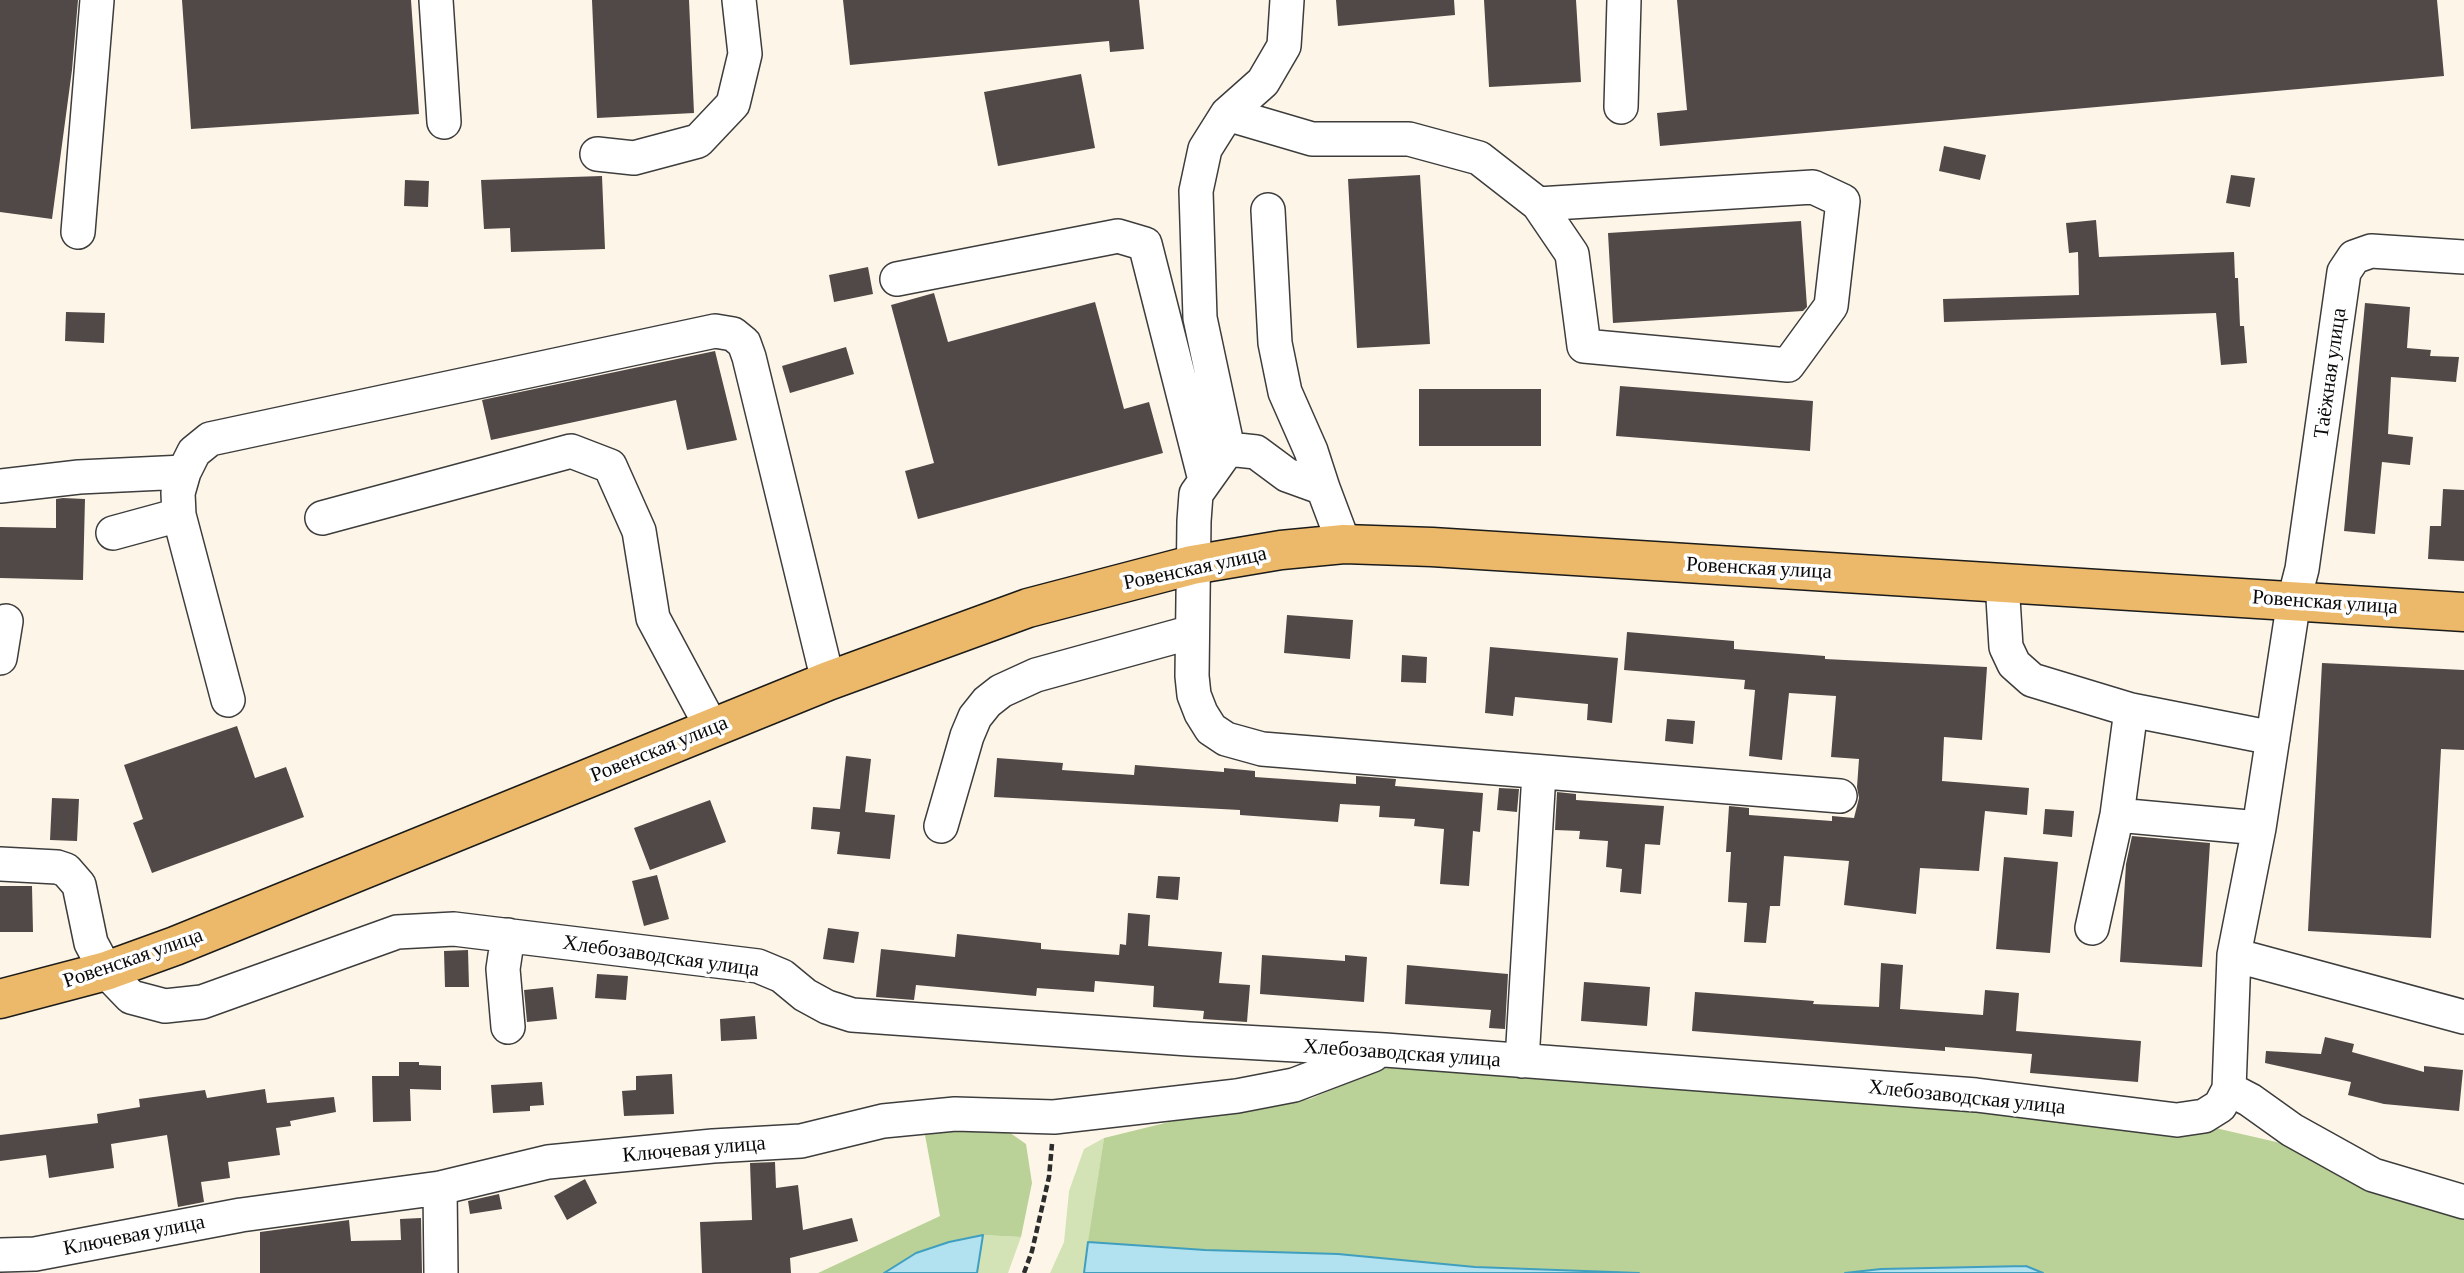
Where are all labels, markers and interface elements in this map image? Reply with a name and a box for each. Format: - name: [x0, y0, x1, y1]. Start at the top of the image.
- street label: Таёжная улица: [2308, 306, 2352, 440]
- street label: Ровенская улица: [1121, 540, 1269, 596]
- street label: Ровенская улица: [1685, 552, 1833, 584]
- street label: Ровенская улица: [2251, 584, 2399, 620]
- street label: Ровенская улица: [587, 710, 731, 788]
- street label: Ровенская улица: [60, 922, 206, 994]
- street label: Хлебозаводская улица: [561, 930, 761, 982]
- street label: Хлебозаводская улица: [1302, 1034, 1502, 1072]
- street label: Хлебозаводская улица: [1867, 1074, 2067, 1120]
- street label: Ключевая улица: [621, 1130, 767, 1168]
- street label: Ключевая улица: [61, 1209, 207, 1261]

